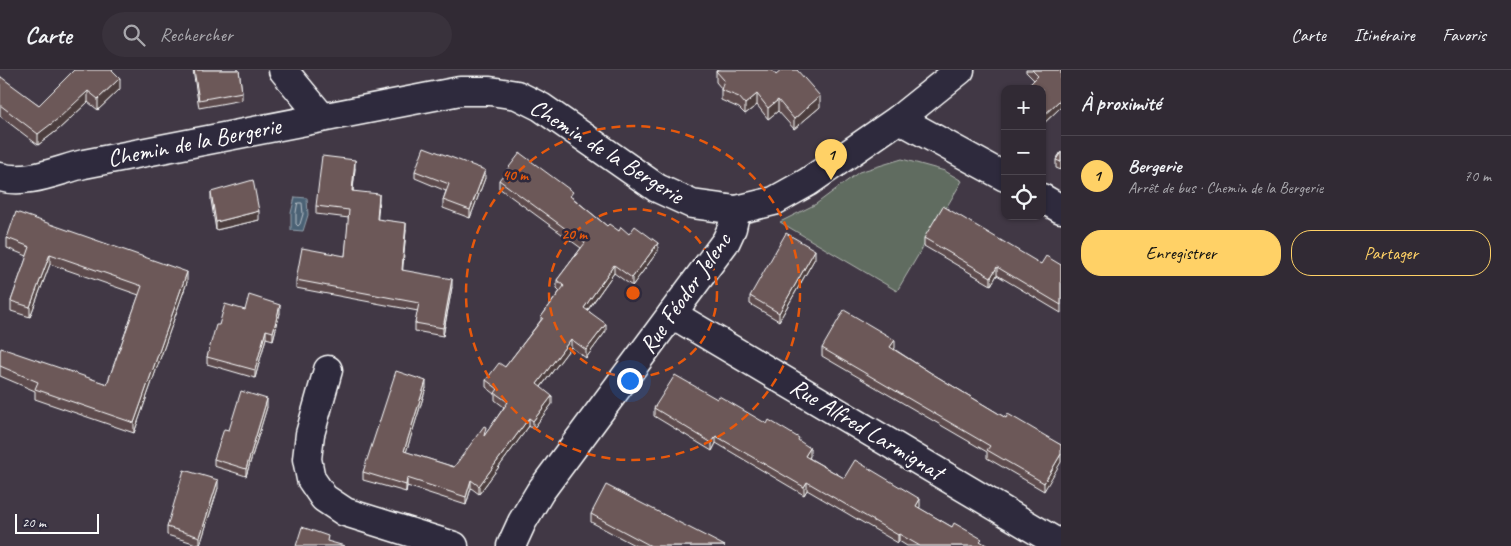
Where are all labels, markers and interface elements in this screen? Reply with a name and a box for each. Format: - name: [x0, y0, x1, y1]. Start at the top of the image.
- search box: [102, 12, 452, 57]
- text: Carte: [25, 20, 72, 50]
- icon: search: [120, 21, 148, 49]
- text: Rechercher: [160, 23, 233, 47]
- text: Carte: [1291, 24, 1326, 46]
- text: Itinéraire: [1354, 24, 1415, 46]
- text: Favoris: [1443, 24, 1486, 46]
- map controls: [1001, 85, 1046, 220]
- button: +: [1001, 85, 1046, 130]
- text: À proximité: [1081, 90, 1161, 116]
- street label: Chemin de la Bergerie: [525, 92, 691, 211]
- street label: Chemin de la Bergerie: [105, 110, 285, 173]
- button: −: [1001, 130, 1046, 175]
- pin: 1: [815, 139, 847, 180]
- text: Bergerie: [1128, 154, 1181, 178]
- text: 40 m: [502, 166, 529, 185]
- text: 1: [1093, 166, 1101, 186]
- text: 70 m: [1464, 166, 1491, 186]
- button: locate: [1001, 175, 1046, 220]
- text: Arrêt de bus · Chemin de la Bergerie: [1128, 178, 1323, 198]
- text: 20 m: [561, 225, 588, 244]
- street label: Rue Féodor Jelenc: [632, 225, 739, 359]
- button: Enregistrer: [1081, 230, 1281, 276]
- button: Partager: [1291, 230, 1491, 276]
- centre of rings: [624, 284, 642, 302]
- your location: [617, 368, 643, 394]
- street label: Rue Alfred Larmignat: [785, 371, 952, 488]
- scale bar: [15, 511, 99, 534]
- text: 20 m: [22, 514, 46, 531]

